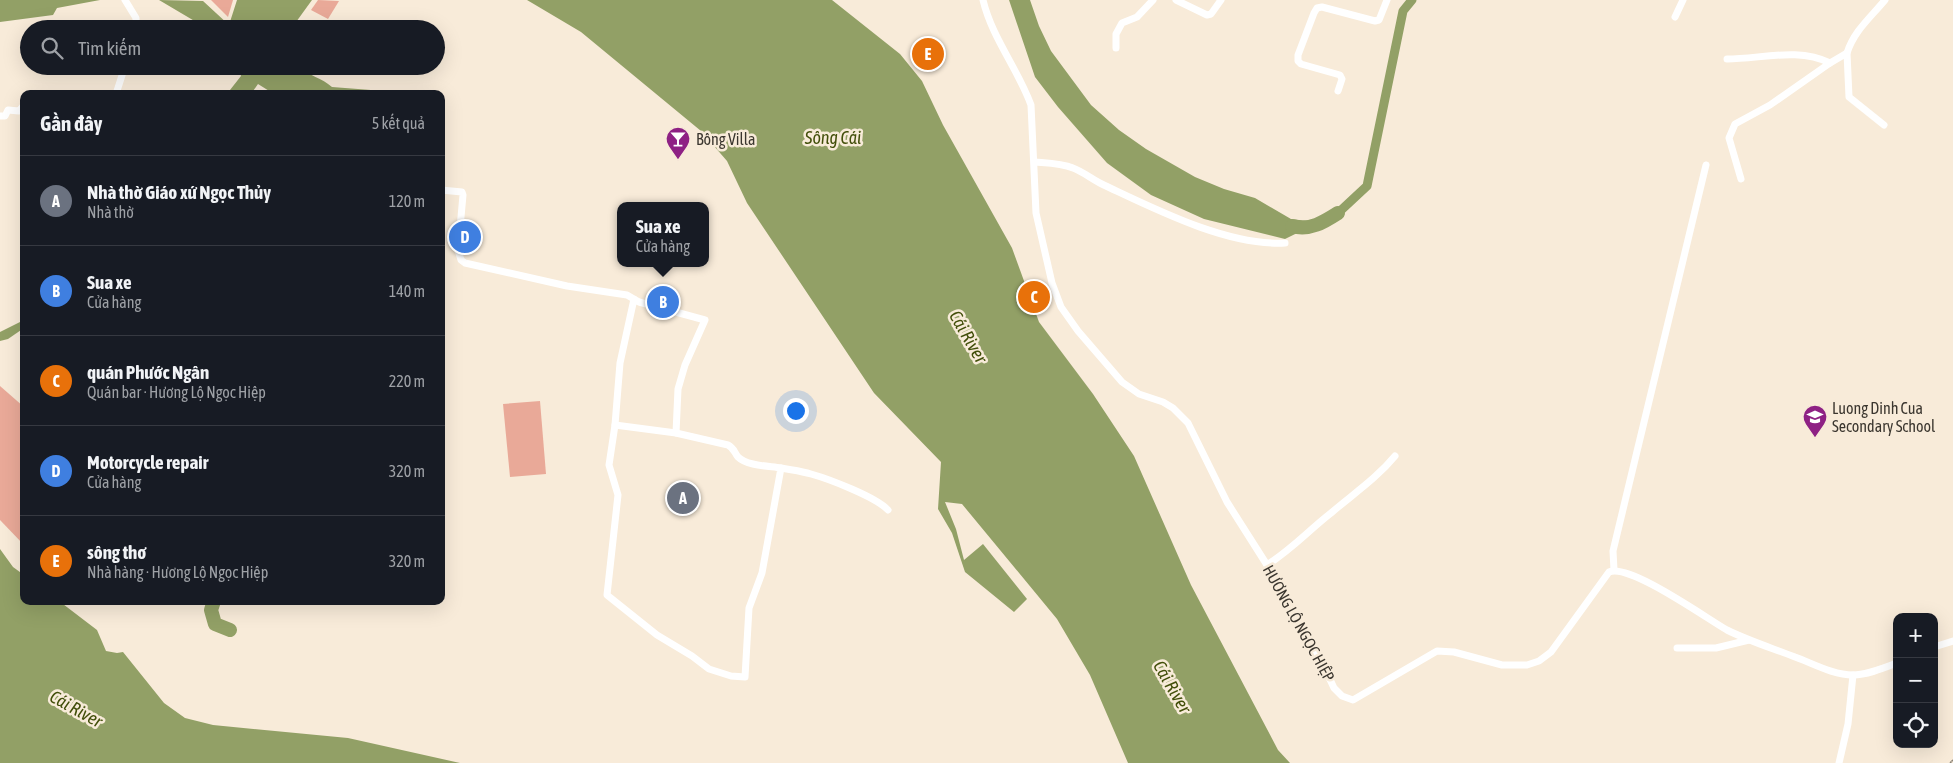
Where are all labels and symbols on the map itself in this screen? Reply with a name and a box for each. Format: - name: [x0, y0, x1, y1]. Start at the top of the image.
- pin: E: [912, 35, 944, 73]
- bar icon: Bông Villa: [665, 126, 691, 160]
- water label: Sông Cái: [804, 127, 861, 148]
- place label: Bông Villa: [696, 130, 755, 149]
- pin: D: [449, 218, 481, 256]
- pin: C: [1018, 278, 1050, 316]
- pin: B: [647, 283, 679, 321]
- water label: Cái River: [945, 307, 992, 367]
- your location: [783, 398, 809, 424]
- place label: Luong Dinh Cua Secondary School: [1832, 399, 1936, 436]
- school or university icon: Luong Dinh Cua Secondary School: [1802, 404, 1828, 438]
- pin: A: [667, 479, 699, 517]
- street label: HƯƠNG LỘ NGỌC HIỆP: [1260, 562, 1339, 684]
- water label: Cái River: [1149, 657, 1196, 717]
- water label: Cái River: [46, 686, 107, 732]

